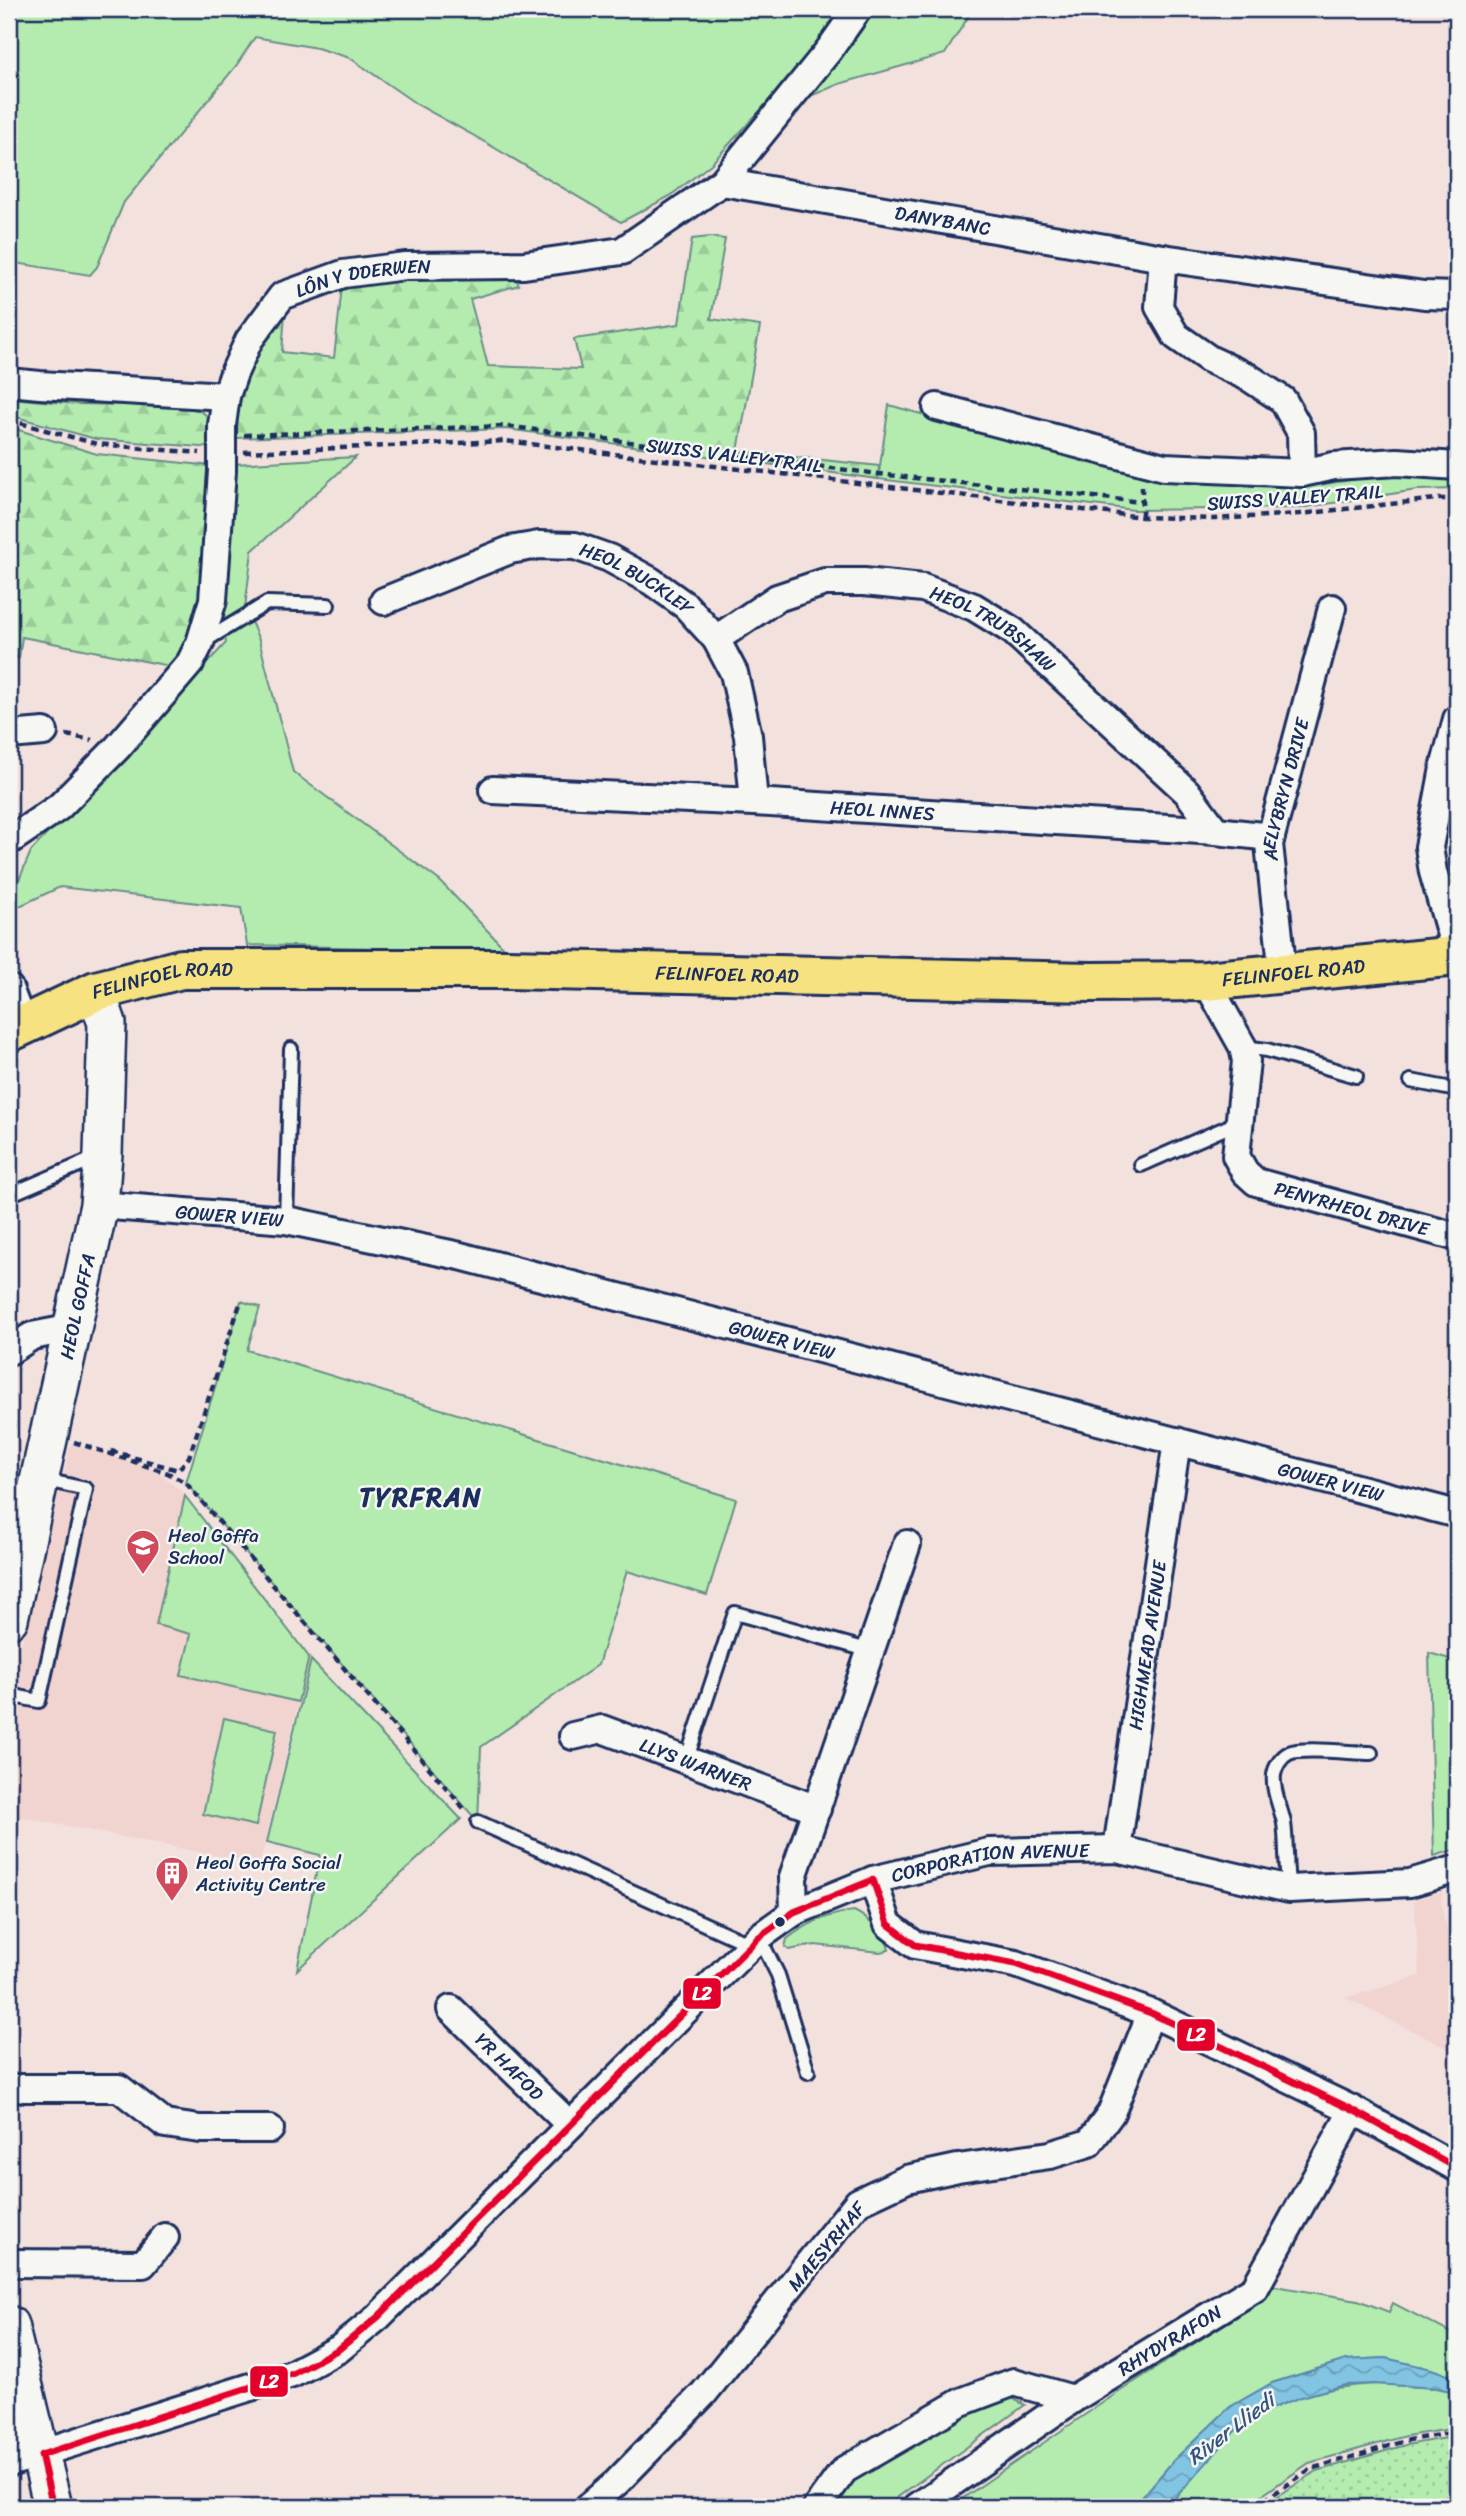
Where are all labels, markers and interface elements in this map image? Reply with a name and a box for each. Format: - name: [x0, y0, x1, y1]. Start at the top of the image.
- street label: DANYBANC: [892, 196, 994, 245]
- street label: LÔN Y DDERWEN: [291, 250, 432, 307]
- street label: SWISS VALLEY TRAIL: [644, 428, 824, 483]
- street label: SWISS VALLEY TRAIL: [1206, 475, 1385, 520]
- street label: HEOL BUCKLEY: [575, 533, 703, 623]
- street label: HEOL TRUBSHAW: [925, 576, 1064, 681]
- street label: AELYBRYN DRIVE: [1252, 713, 1319, 864]
- street label: HEOL INNES: [829, 791, 936, 830]
- street label: FELINFOEL ROAD: [1221, 949, 1367, 996]
- street label: FELINFOEL ROAD: [88, 953, 233, 1008]
- street label: FELINFOEL ROAD: [655, 956, 800, 993]
- street label: PENYRHEOL DRIVE: [1271, 1172, 1434, 1246]
- street label: GOWER VIEW: [174, 1195, 285, 1237]
- street label: HEOL GOFFA: [50, 1250, 105, 1362]
- street label: GOWER VIEW: [725, 1310, 839, 1369]
- street label: GOWER VIEW: [1274, 1452, 1388, 1511]
- district label: TYRFRAN: [359, 1474, 483, 1520]
- place label: Heol Goffa School: [168, 1519, 259, 1574]
- school or university icon: Heol Goffa School: [124, 1527, 162, 1576]
- street label: HIGHMEAD AVENUE: [1119, 1557, 1176, 1732]
- street label: LLYS WARNER: [635, 1728, 757, 1800]
- street label: CORPORATION AVENUE: [888, 1834, 1091, 1892]
- place label: Heol Goffa Social Activity Centre: [195, 1846, 342, 1901]
- building icon: Heol Goffa Social Activity Centre: [153, 1854, 191, 1903]
- unlabelled marker: [773, 1915, 787, 1929]
- line badge: L2: [682, 1977, 722, 2010]
- text: L2: [692, 1977, 712, 2010]
- line badge: L2: [1176, 2018, 1216, 2052]
- text: L2: [1186, 2018, 1206, 2051]
- street label: YR HAFOD: [467, 2024, 552, 2109]
- street label: MAESYRHAF: [779, 2193, 875, 2299]
- street label: RHYDYRAFON: [1111, 2295, 1229, 2385]
- line badge: L2: [249, 2365, 289, 2398]
- text: L2: [259, 2365, 279, 2398]
- water label: River Lliedi: [1179, 2381, 1287, 2475]

